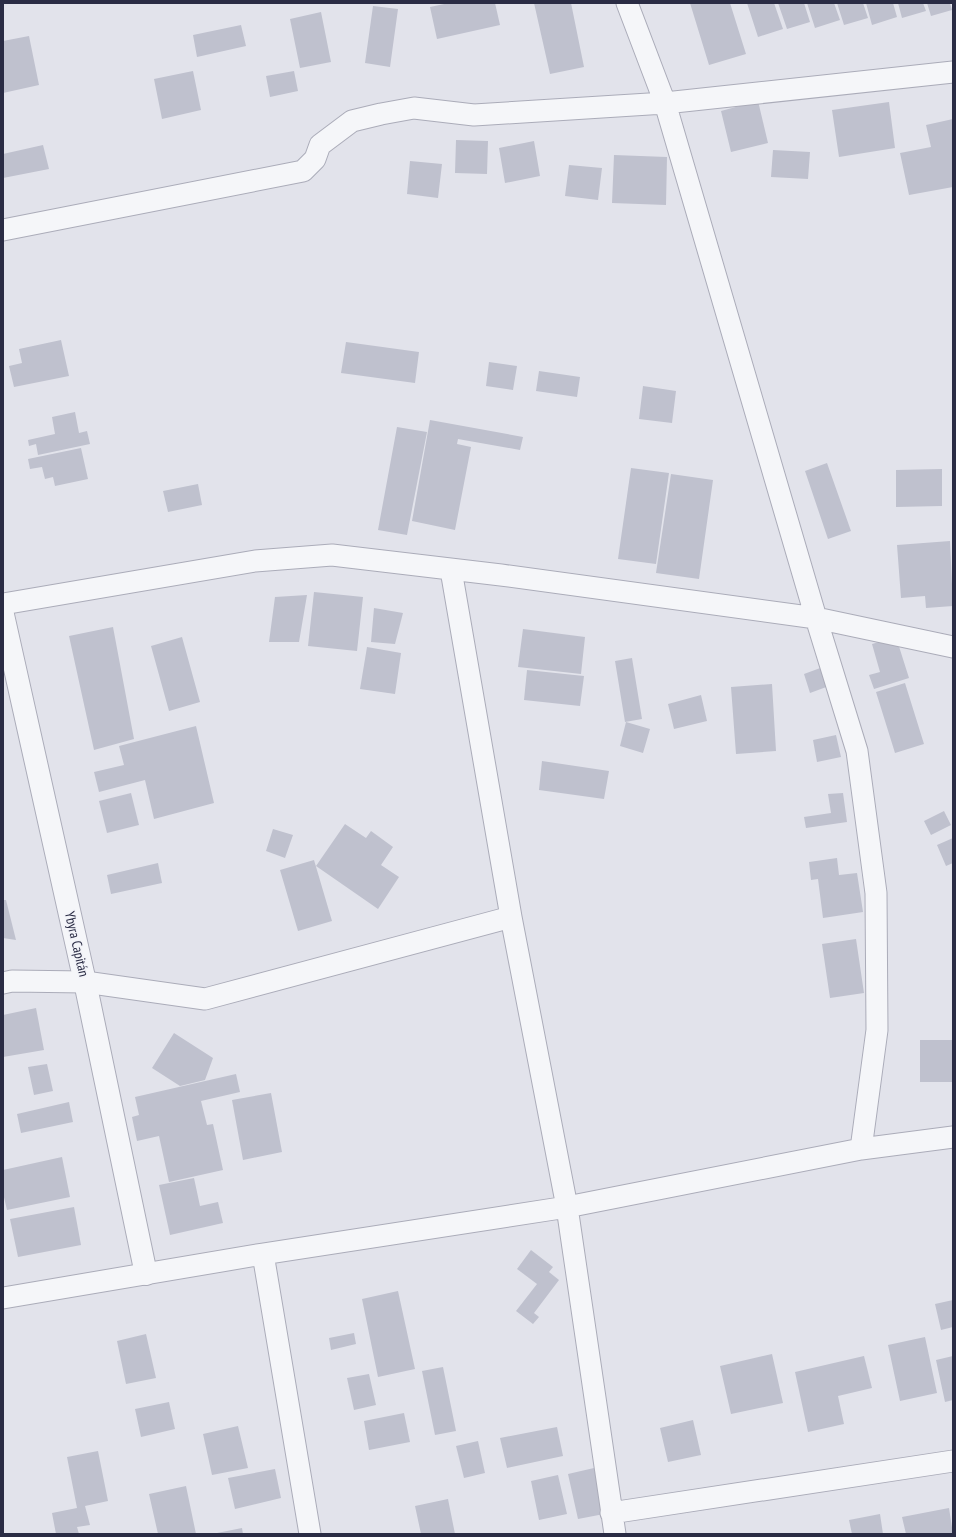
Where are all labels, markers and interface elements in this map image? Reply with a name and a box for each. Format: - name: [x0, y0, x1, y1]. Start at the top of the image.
- street label: Ybyra Capitán: [61, 910, 93, 978]

